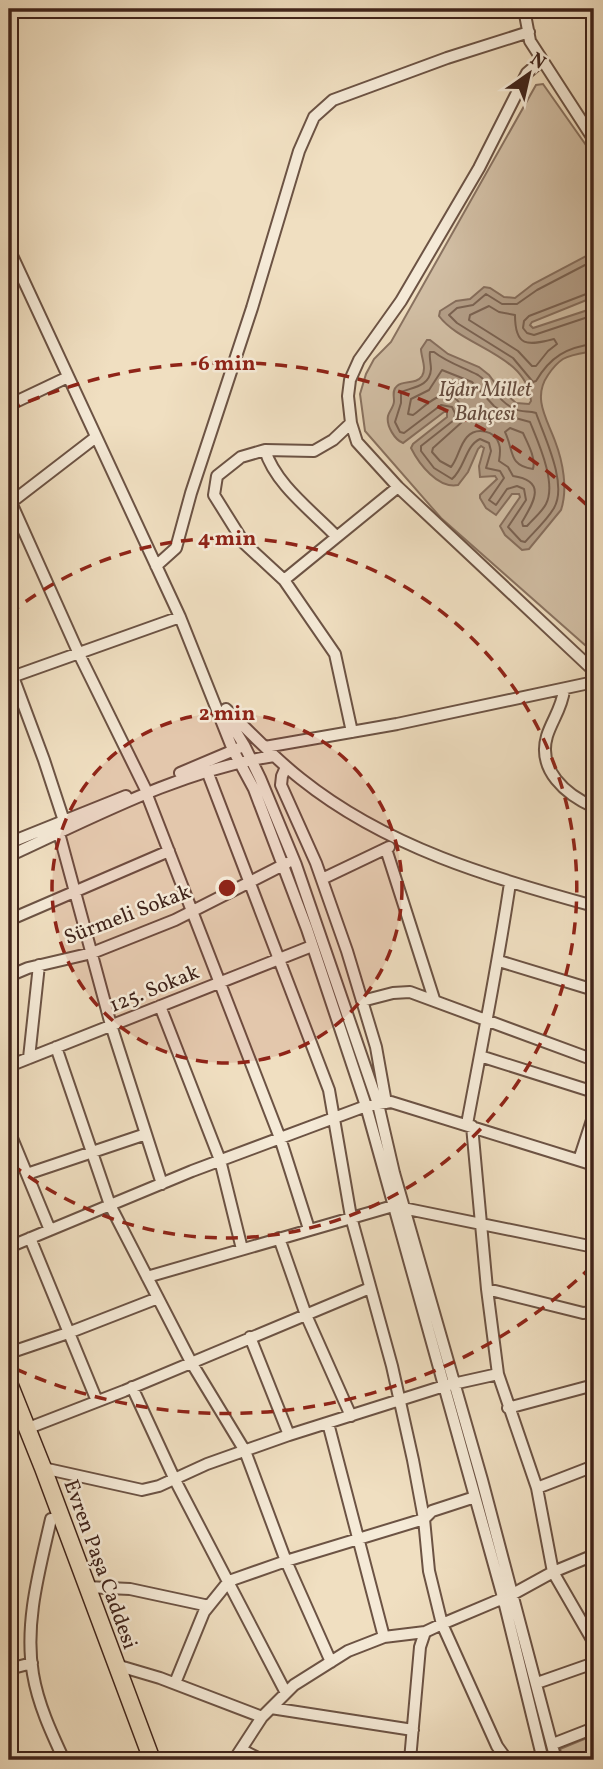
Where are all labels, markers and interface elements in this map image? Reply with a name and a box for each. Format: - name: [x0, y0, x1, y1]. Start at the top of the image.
- north arrow: [494, 38, 564, 108]
- text: N: [524, 47, 551, 76]
- text: 6 min: [198, 350, 256, 379]
- park label: Iğdır Millet Bahçesi: [439, 376, 533, 429]
- text: 4 min: [198, 525, 256, 554]
- text: 2 min: [199, 700, 255, 729]
- centre of rings: [215, 876, 239, 900]
- street label: Sürmeli Sokak: [60, 878, 196, 953]
- street label: 125. Sokak: [105, 958, 204, 1021]
- street label: Evren Paşa Caddesi: [55, 1476, 144, 1653]

